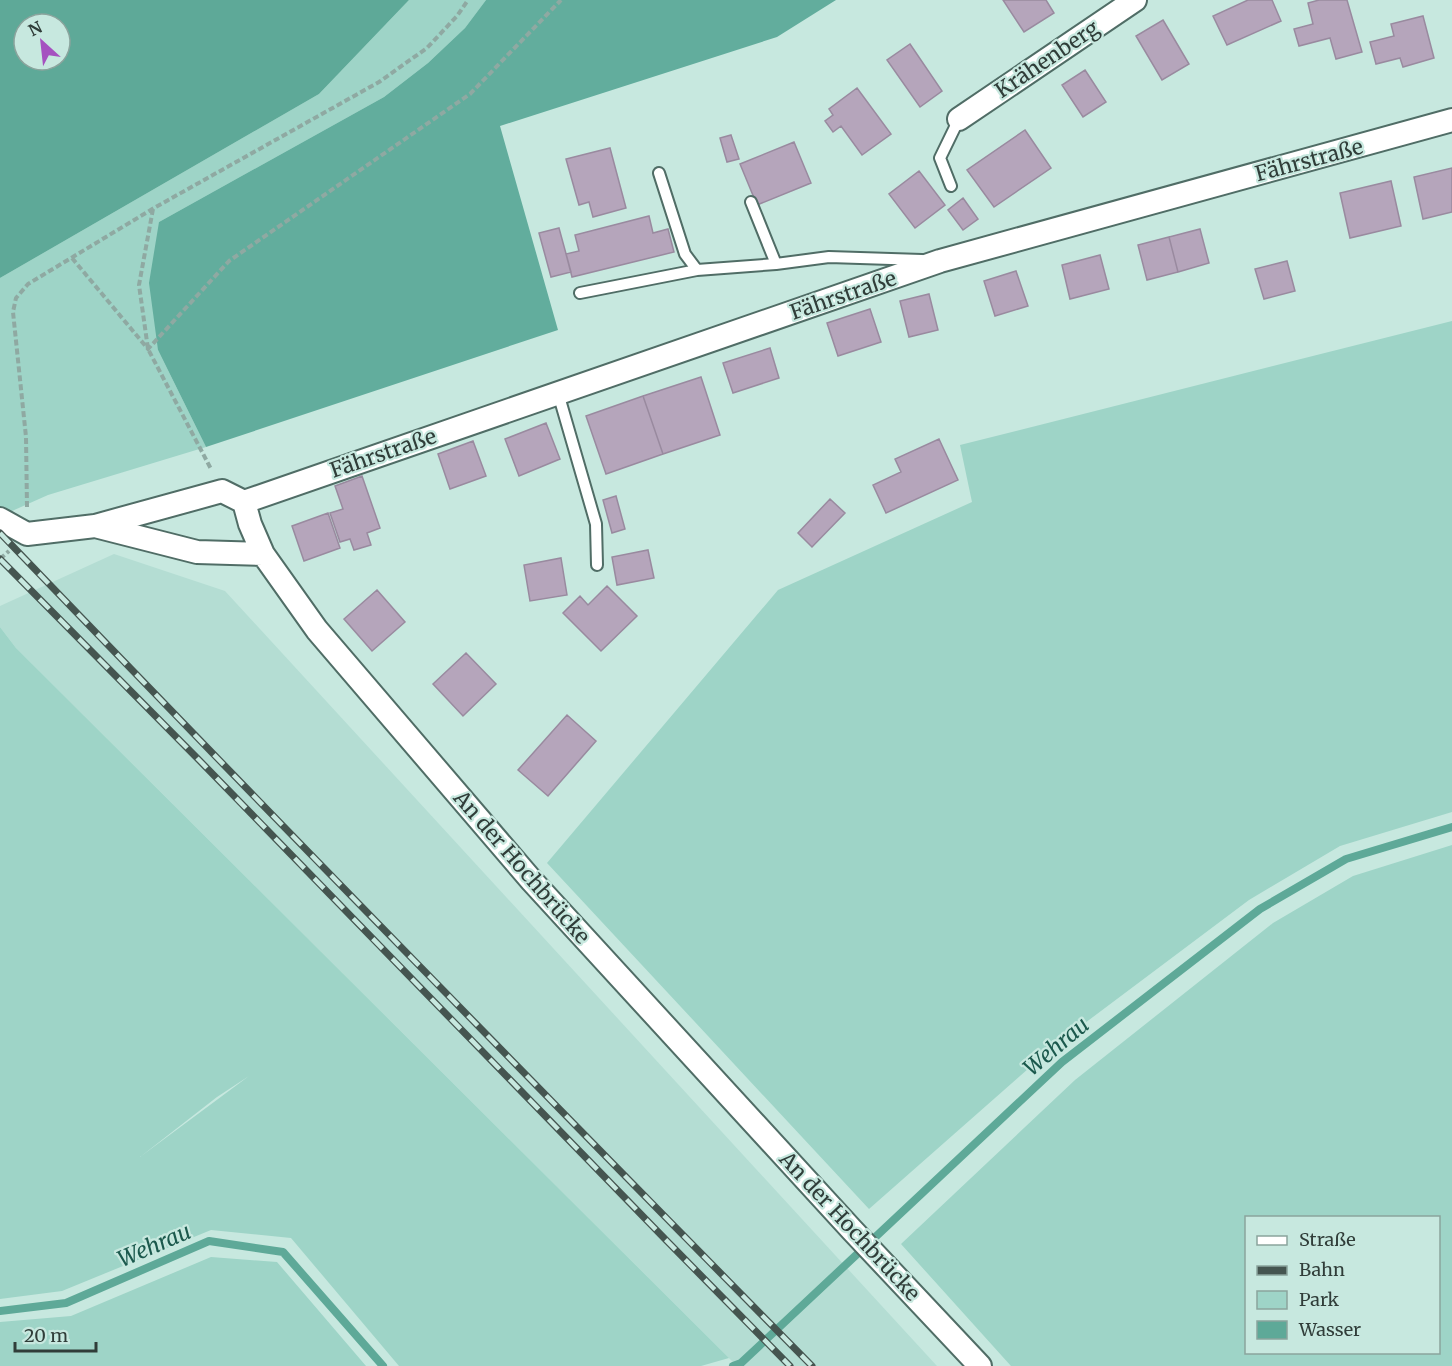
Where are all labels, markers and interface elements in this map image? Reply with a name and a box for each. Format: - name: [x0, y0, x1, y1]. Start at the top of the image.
- north arrow: [12, 12, 72, 72]
- street label: Krähenberg: [990, 14, 1104, 104]
- text: N: [25, 17, 46, 40]
- street label: Fährstraße: [1252, 133, 1366, 187]
- street label: Fährstraße: [786, 264, 900, 326]
- street label: Fährstraße: [326, 422, 440, 484]
- street label: An der Hochbrücke: [447, 784, 596, 949]
- water label: Wehrau: [1017, 1010, 1095, 1082]
- street label: An der Hochbrücke: [773, 1145, 926, 1306]
- legend: [1245, 1216, 1440, 1354]
- water label: Wehrau: [113, 1217, 195, 1273]
- text: Straße: [1299, 1228, 1356, 1251]
- text: Bahn: [1299, 1258, 1345, 1281]
- text: Park: [1299, 1288, 1340, 1311]
- scale bar: [15, 1315, 96, 1353]
- text: Wasser: [1298, 1318, 1361, 1341]
- text: 20 m: [24, 1324, 68, 1347]

